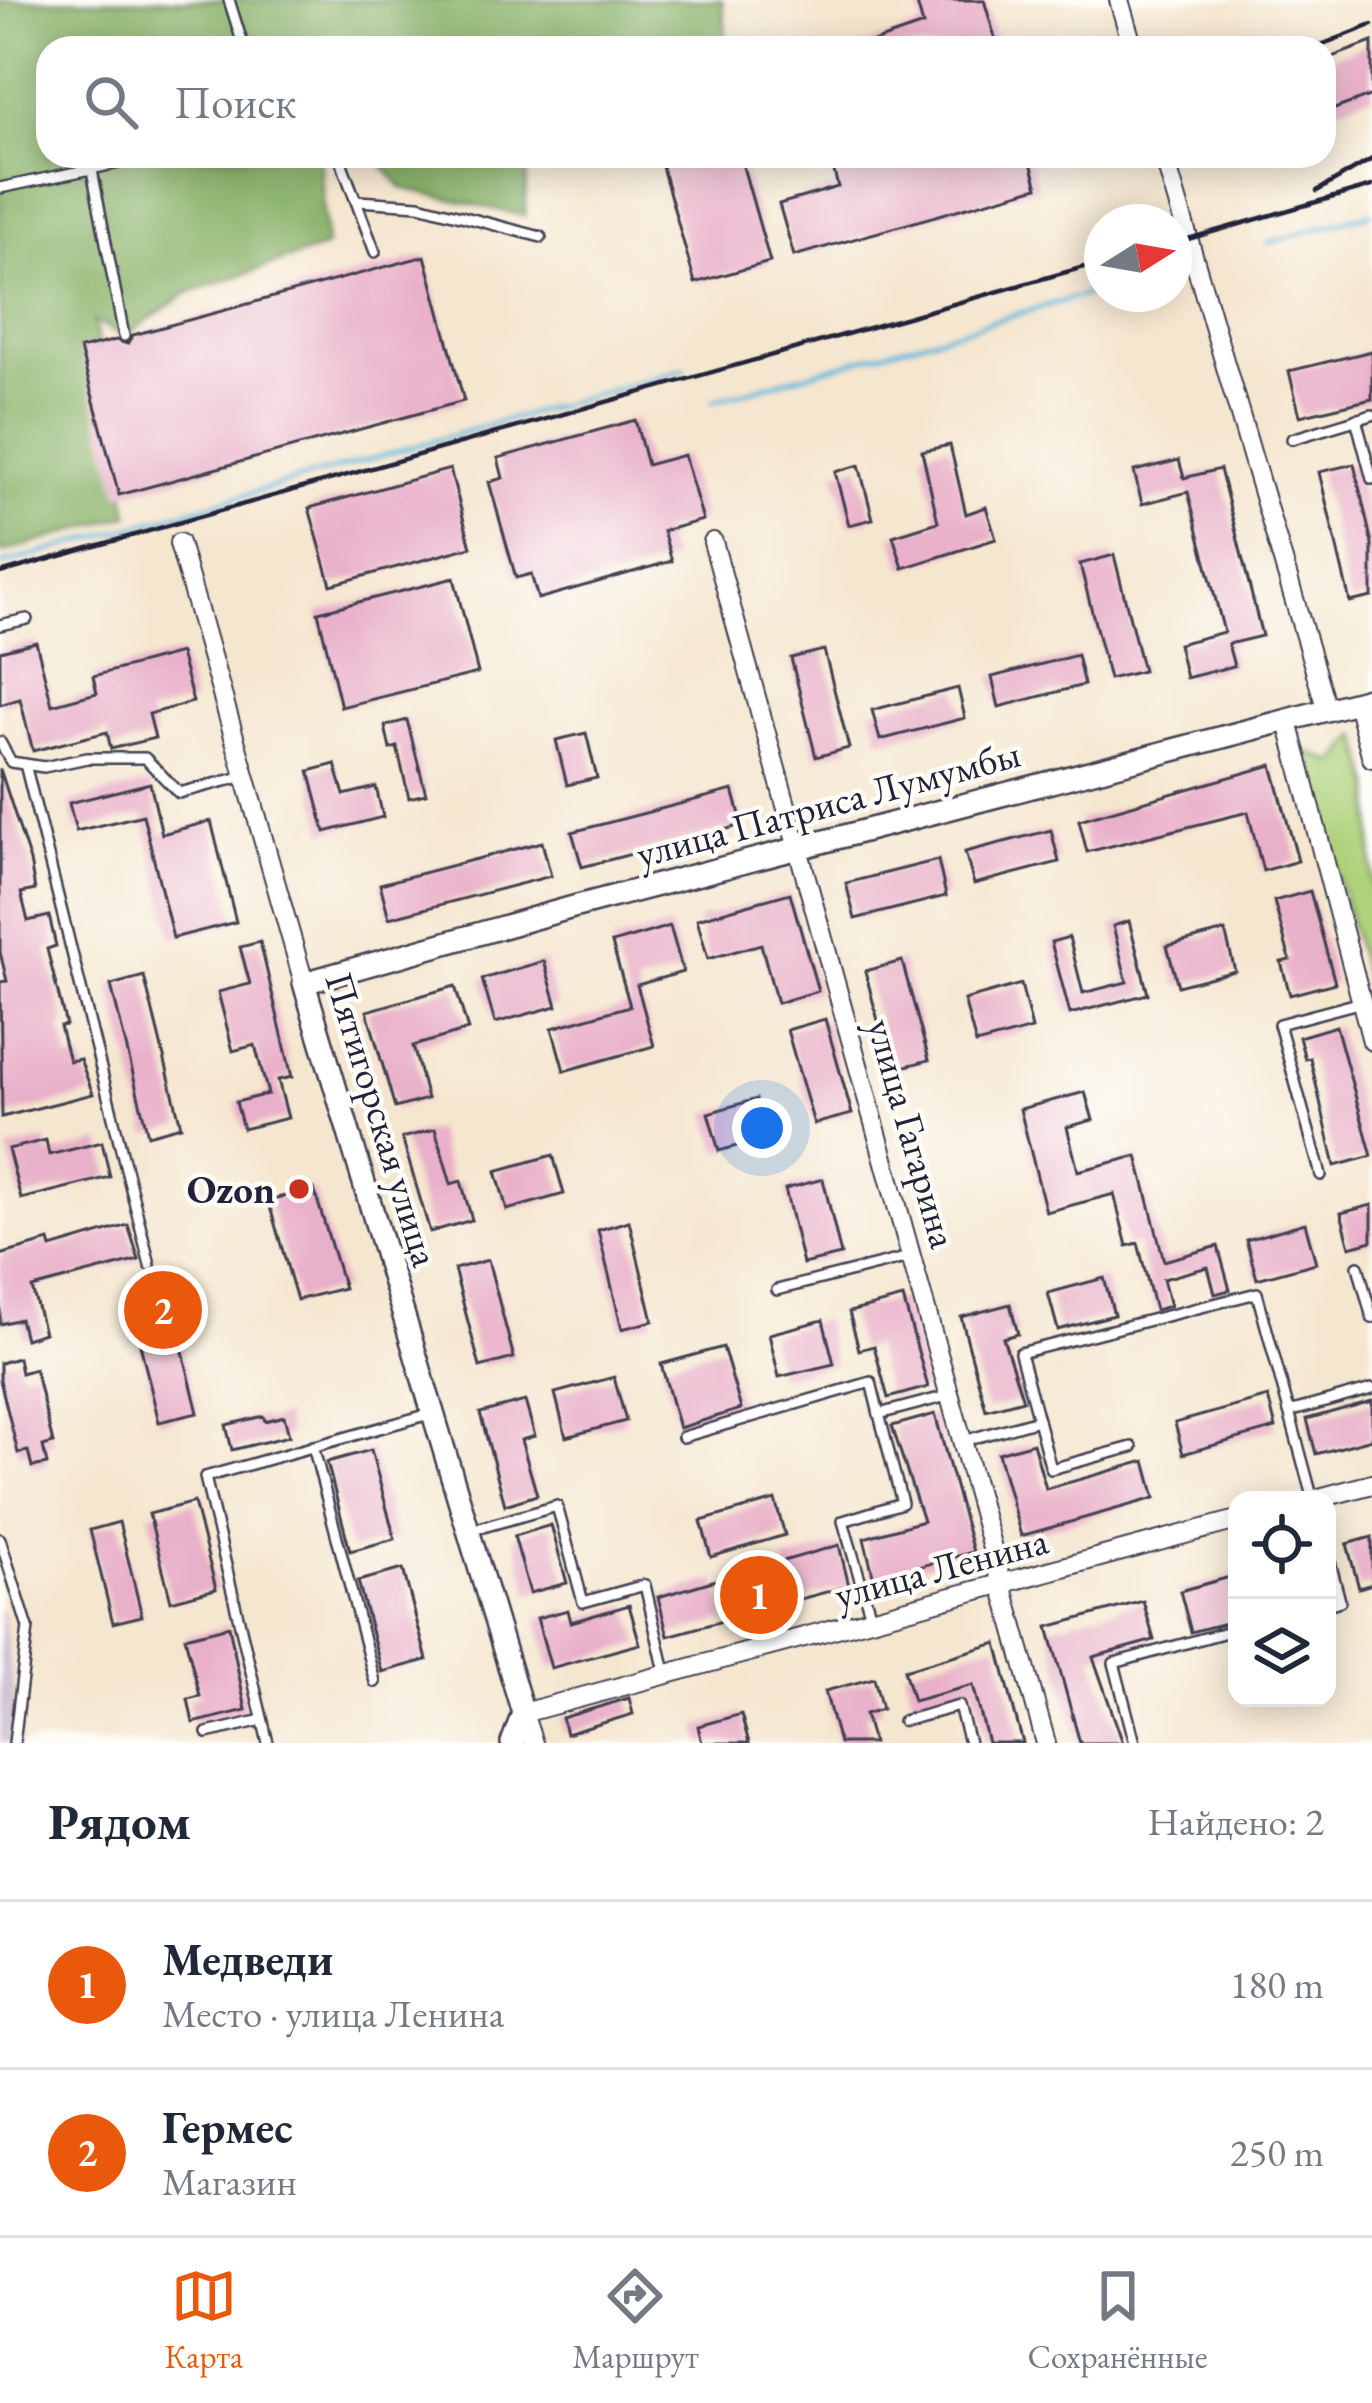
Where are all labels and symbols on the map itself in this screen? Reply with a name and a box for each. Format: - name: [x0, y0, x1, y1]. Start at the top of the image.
- north arrow: [1084, 204, 1192, 312]
- street label: улица Патриса Лумумбы: [631, 728, 1026, 879]
- street label: Пятигорская улица: [314, 966, 452, 1273]
- street label: улица Гагарина: [855, 1012, 970, 1254]
- your location: [732, 1098, 792, 1158]
- place label: Ozon: [187, 1164, 275, 1215]
- marker: Ozon: [286, 1176, 312, 1202]
- pin: 2: [124, 1265, 202, 1355]
- street label: улица Ленина: [829, 1514, 1054, 1620]
- pin: 1: [720, 1550, 798, 1640]

